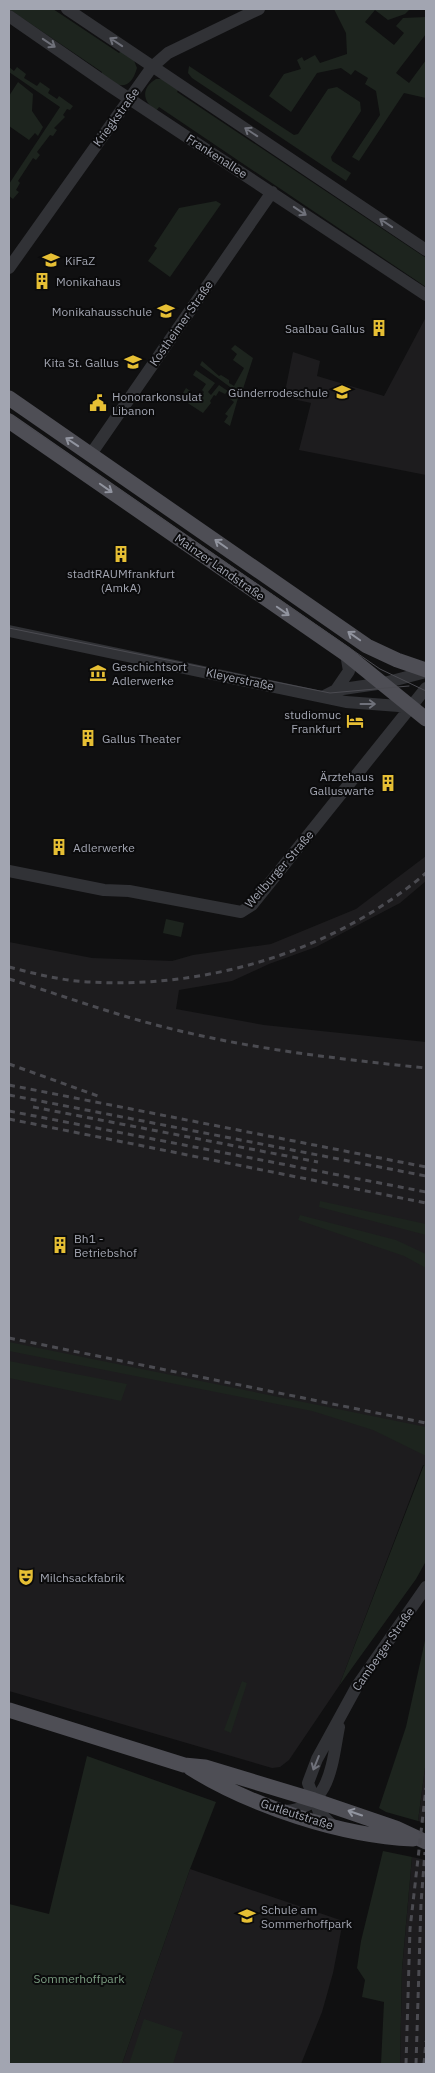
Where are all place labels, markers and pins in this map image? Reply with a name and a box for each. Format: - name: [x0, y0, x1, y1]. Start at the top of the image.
- school or university icon: KiFaZ: [41, 250, 61, 270]
- place label: KiFaZ: [65, 253, 95, 268]
- building icon: Monikahaus: [32, 271, 52, 291]
- place label: Monikahaus: [56, 274, 121, 289]
- school or university icon: Monikahausschule: [156, 301, 176, 321]
- place label: Monikahausschule: [52, 304, 152, 319]
- building icon: Saalbau Gallus: [369, 318, 389, 338]
- place label: Saalbau Gallus: [285, 321, 365, 336]
- school or university icon: Kita St. Gallus: [123, 352, 143, 372]
- place label: Kita St. Gallus: [44, 355, 119, 370]
- school or university icon: Günderrodeschule: [332, 382, 352, 402]
- place label: Günderrodeschule: [228, 385, 328, 400]
- place label: Honorarkonsulat Libanon: [112, 389, 202, 418]
- public building icon: Honorarkonsulat Libanon: [88, 393, 108, 413]
- building icon: stadtRAUMfrankfurt (AmkA): [111, 544, 131, 564]
- place label: stadtRAUMfrankfurt (AmkA): [67, 566, 175, 595]
- place label: Geschichtsort Adlerwerke: [112, 659, 187, 688]
- museum icon: Geschichtsort Adlerwerke: [88, 663, 108, 683]
- place label: studiomuc Frankfurt: [284, 707, 341, 736]
- hotel icon: studiomuc Frankfurt: [345, 711, 365, 731]
- building icon: Gallus Theater: [78, 728, 98, 748]
- place label: Gallus Theater: [102, 731, 181, 746]
- place label: Ärztehaus Galluswarte: [310, 769, 374, 798]
- building icon: Ärztehaus Galluswarte: [378, 773, 398, 793]
- building icon: Adlerwerke: [49, 837, 69, 857]
- place label: Adlerwerke: [73, 840, 135, 855]
- place label: Bh1 - Betriebshof: [74, 1231, 137, 1260]
- building icon: Bh1 - Betriebshof: [50, 1235, 70, 1255]
- theatre icon: Milchsackfabrik: [16, 1567, 36, 1587]
- place label: Milchsackfabrik: [40, 1570, 125, 1585]
- place label: Schule am Sommerhoffpark: [261, 1902, 353, 1931]
- school or university icon: Schule am Sommerhoffpark: [237, 1906, 257, 1926]

